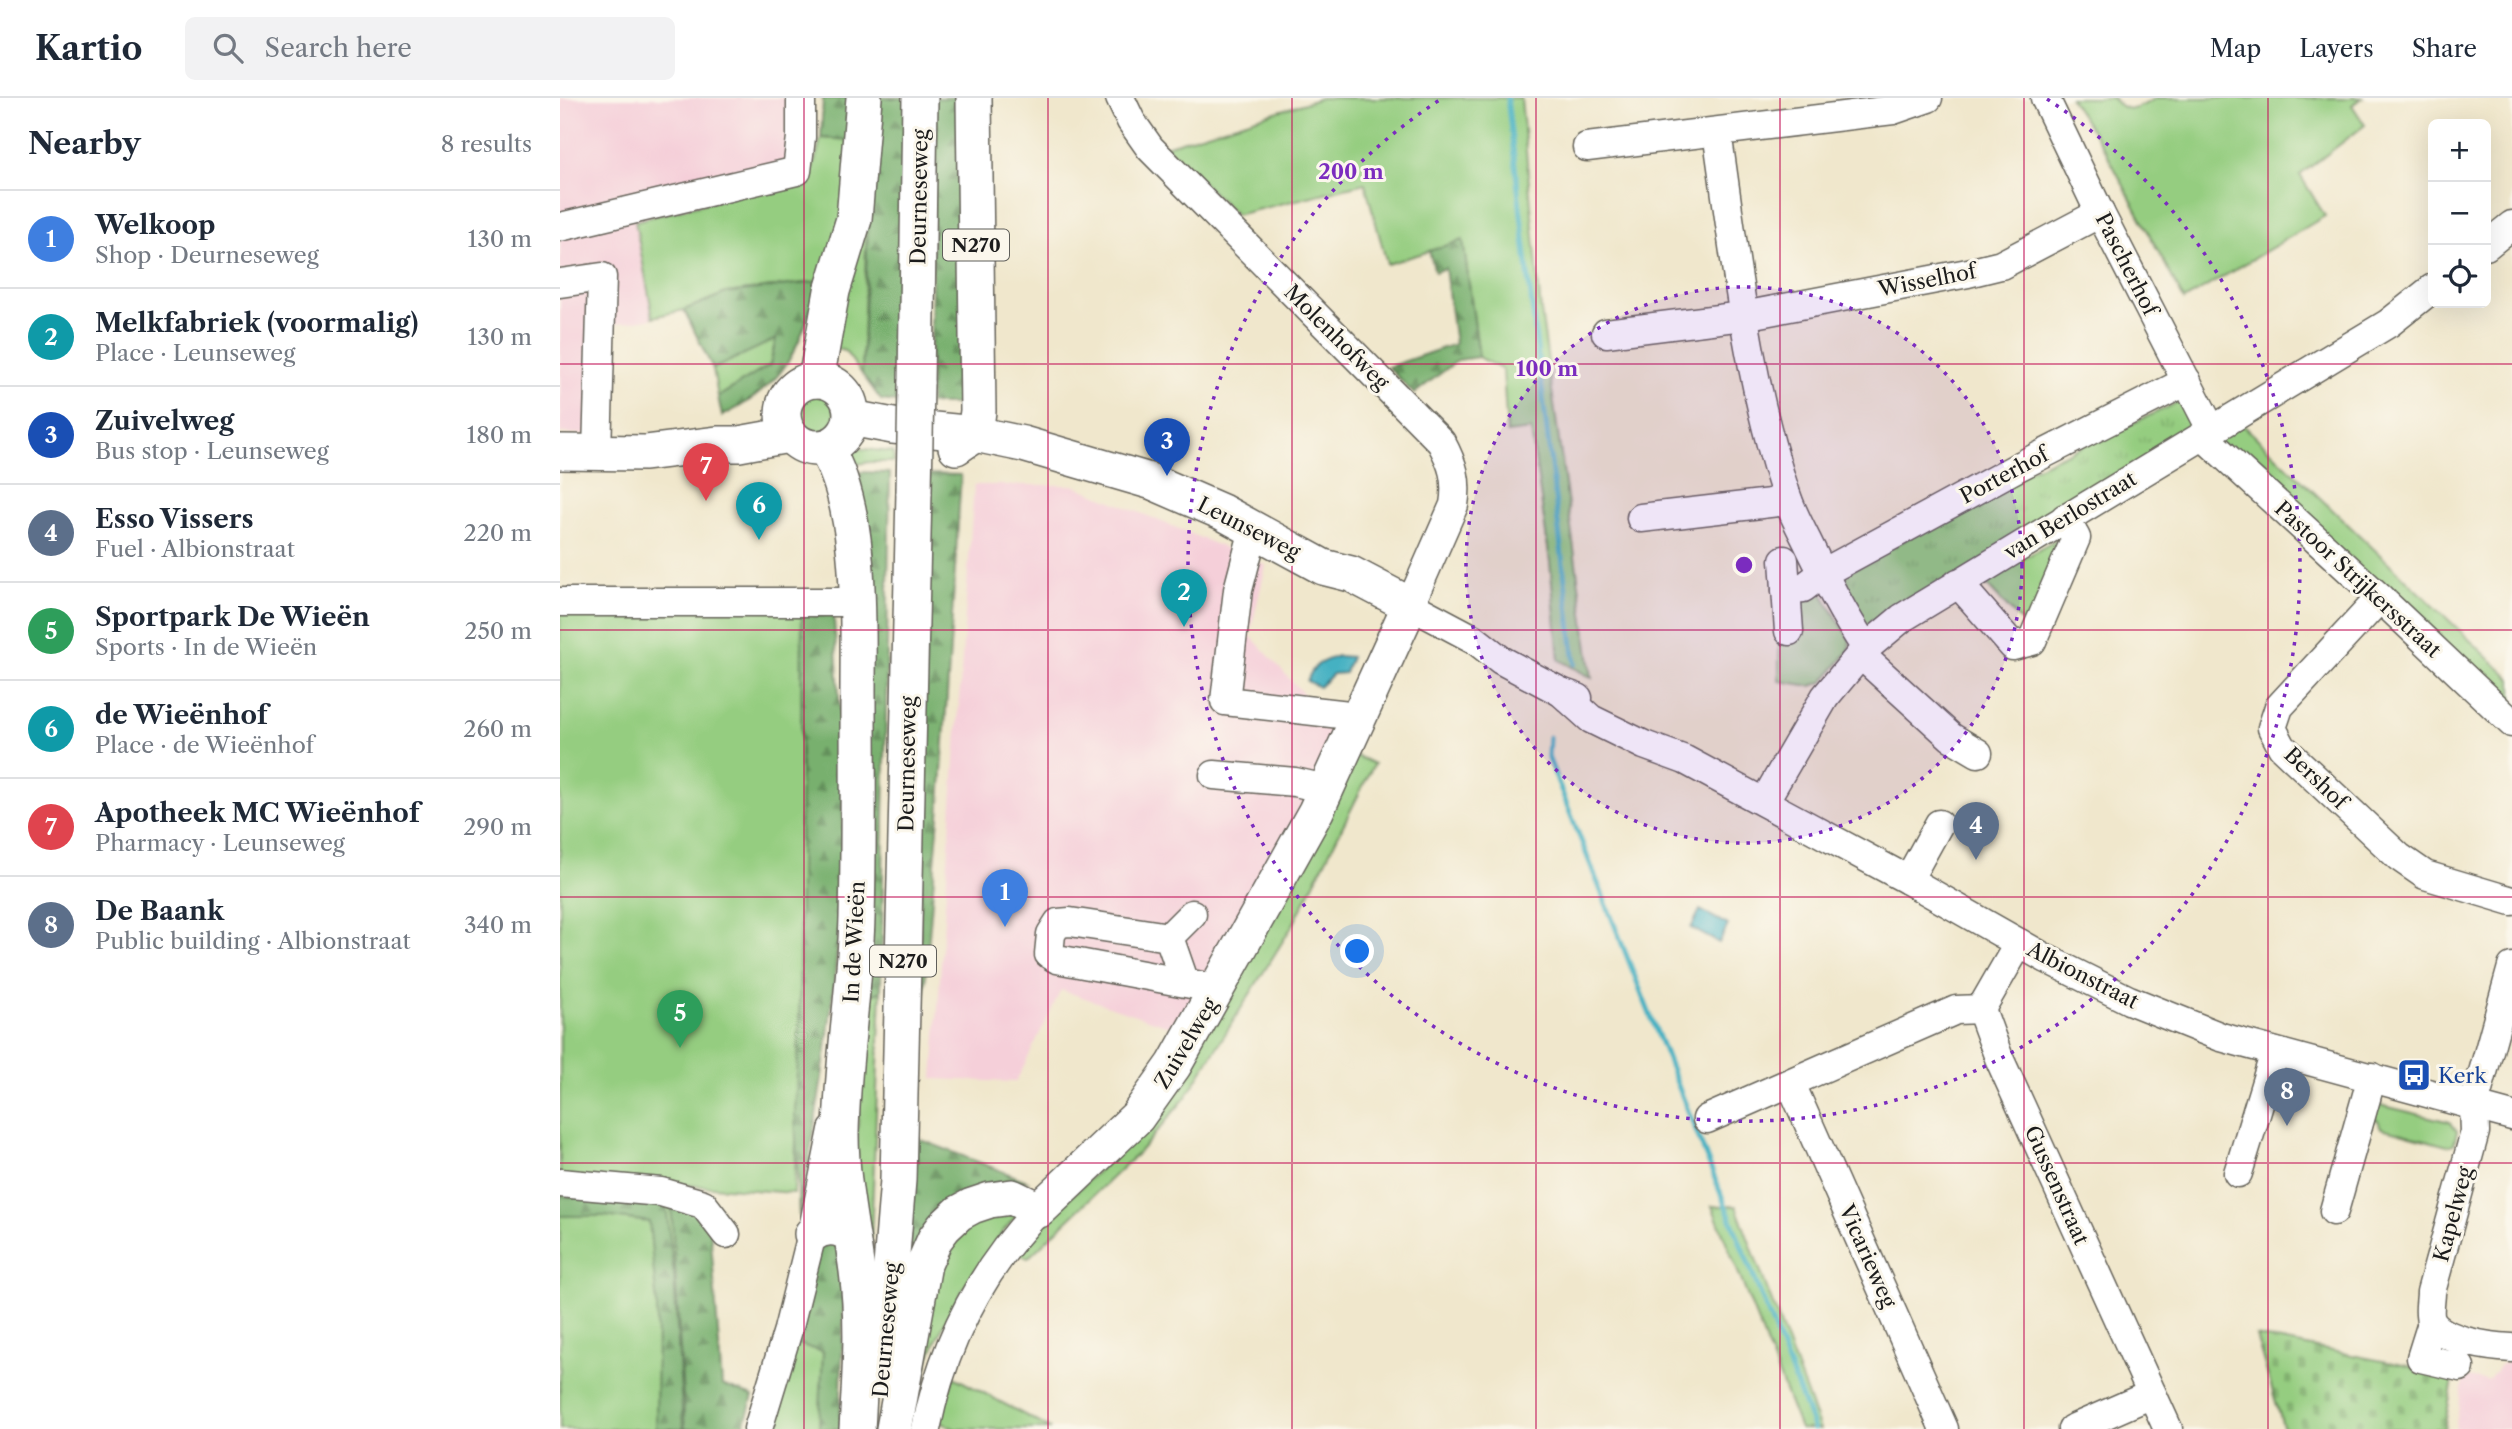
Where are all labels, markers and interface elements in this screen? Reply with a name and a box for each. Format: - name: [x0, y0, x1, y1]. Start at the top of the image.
- search box: [185, 17, 675, 80]
- text: Kartio: [35, 28, 143, 69]
- icon: search: [209, 29, 247, 67]
- text: Search here: [265, 32, 412, 64]
- text: Map: [2210, 34, 2261, 63]
- text: Layers: [2299, 34, 2374, 63]
- text: Share: [2412, 34, 2477, 63]
- map controls: [2428, 119, 2491, 308]
- button: +: [2428, 119, 2491, 182]
- text: Nearby: [28, 125, 141, 162]
- street label: Deurneseweg: [905, 128, 933, 265]
- text: 8 results: [441, 130, 532, 158]
- text: 200 m: [1318, 159, 1384, 184]
- button: −: [2428, 182, 2491, 245]
- street label: Pascherhof: [2090, 208, 2165, 322]
- text: Welkoop: [95, 209, 215, 241]
- text: 1: [46, 225, 56, 253]
- text: 130 m: [468, 225, 532, 253]
- road number: N270: [943, 230, 1009, 260]
- text: Shop · Deurneseweg: [95, 241, 319, 269]
- button: locate: [2428, 245, 2491, 308]
- street label: Wisselhof: [1875, 258, 1980, 302]
- street label: Molenhofweg: [1279, 279, 1395, 395]
- text: Melkfabriek (voormalig): [95, 307, 418, 339]
- text: 2: [44, 323, 58, 351]
- text: 130 m: [468, 323, 532, 351]
- text: Place · Leunseweg: [95, 339, 295, 367]
- text: 100 m: [1516, 356, 1578, 381]
- text: Zuivelweg: [95, 405, 234, 437]
- pin: 3: [1144, 418, 1190, 476]
- text: 3: [45, 421, 58, 449]
- text: 180 m: [467, 421, 532, 449]
- text: Bus stop · Leunseweg: [95, 437, 329, 465]
- street label: Porterhof: [1956, 440, 2055, 509]
- pin: 7: [683, 443, 729, 501]
- street label: van Berlostraat: [1999, 465, 2141, 565]
- pin: 6: [736, 482, 782, 540]
- street label: Leunseweg: [1193, 491, 1305, 565]
- street label: Pastoor Strijkersstraat: [2270, 496, 2447, 663]
- text: Esso Vissers: [95, 503, 254, 535]
- text: 4: [44, 519, 58, 547]
- text: 220 m: [463, 519, 532, 547]
- text: Fuel · Albionstraat: [95, 535, 295, 563]
- centre of rings: [1732, 553, 1756, 577]
- pin: 2: [1161, 569, 1207, 627]
- text: Sportpark De Wieën: [95, 601, 370, 633]
- text: 5: [45, 617, 57, 645]
- text: 250 m: [464, 617, 532, 645]
- text: Sports · In de Wieën: [95, 633, 317, 661]
- street label: Deurneseweg: [893, 695, 921, 832]
- text: de Wieënhof: [95, 699, 268, 731]
- text: 6: [44, 715, 58, 743]
- text: 260 m: [463, 715, 532, 743]
- text: Place · de Wieënhof: [95, 731, 314, 759]
- street label: Bershof: [2279, 742, 2354, 816]
- text: Apotheek MC Wieënhof: [95, 797, 420, 829]
- pin: 4: [1953, 802, 1999, 860]
- text: 7: [45, 813, 57, 841]
- text: 290 m: [463, 813, 532, 841]
- text: Pharmacy · Leunseweg: [95, 829, 345, 857]
- pin: 1: [982, 869, 1028, 927]
- street label: In de Wieën: [838, 880, 870, 1004]
- text: De Baank: [95, 895, 224, 927]
- text: 8: [44, 911, 58, 939]
- text: 340 m: [464, 911, 532, 939]
- text: Public building · Albionstraat: [95, 927, 411, 955]
- your location: [1340, 934, 1374, 968]
- street label: Albionstraat: [2022, 936, 2143, 1014]
- road number: N270: [870, 946, 936, 976]
- pin: 5: [657, 990, 703, 1048]
- street label: Zuivelweg: [1149, 992, 1223, 1093]
- bus stop icon: Kerk: [2395, 1056, 2433, 1094]
- place label: Kerk: [2438, 1063, 2487, 1088]
- pin: 8: [2264, 1068, 2310, 1126]
- street label: Gussenstraat: [2020, 1122, 2095, 1249]
- street label: Kapelweg: [2428, 1163, 2478, 1264]
- street label: Vicarieweg: [1834, 1200, 1902, 1312]
- street label: Deurneseweg: [868, 1260, 904, 1399]

